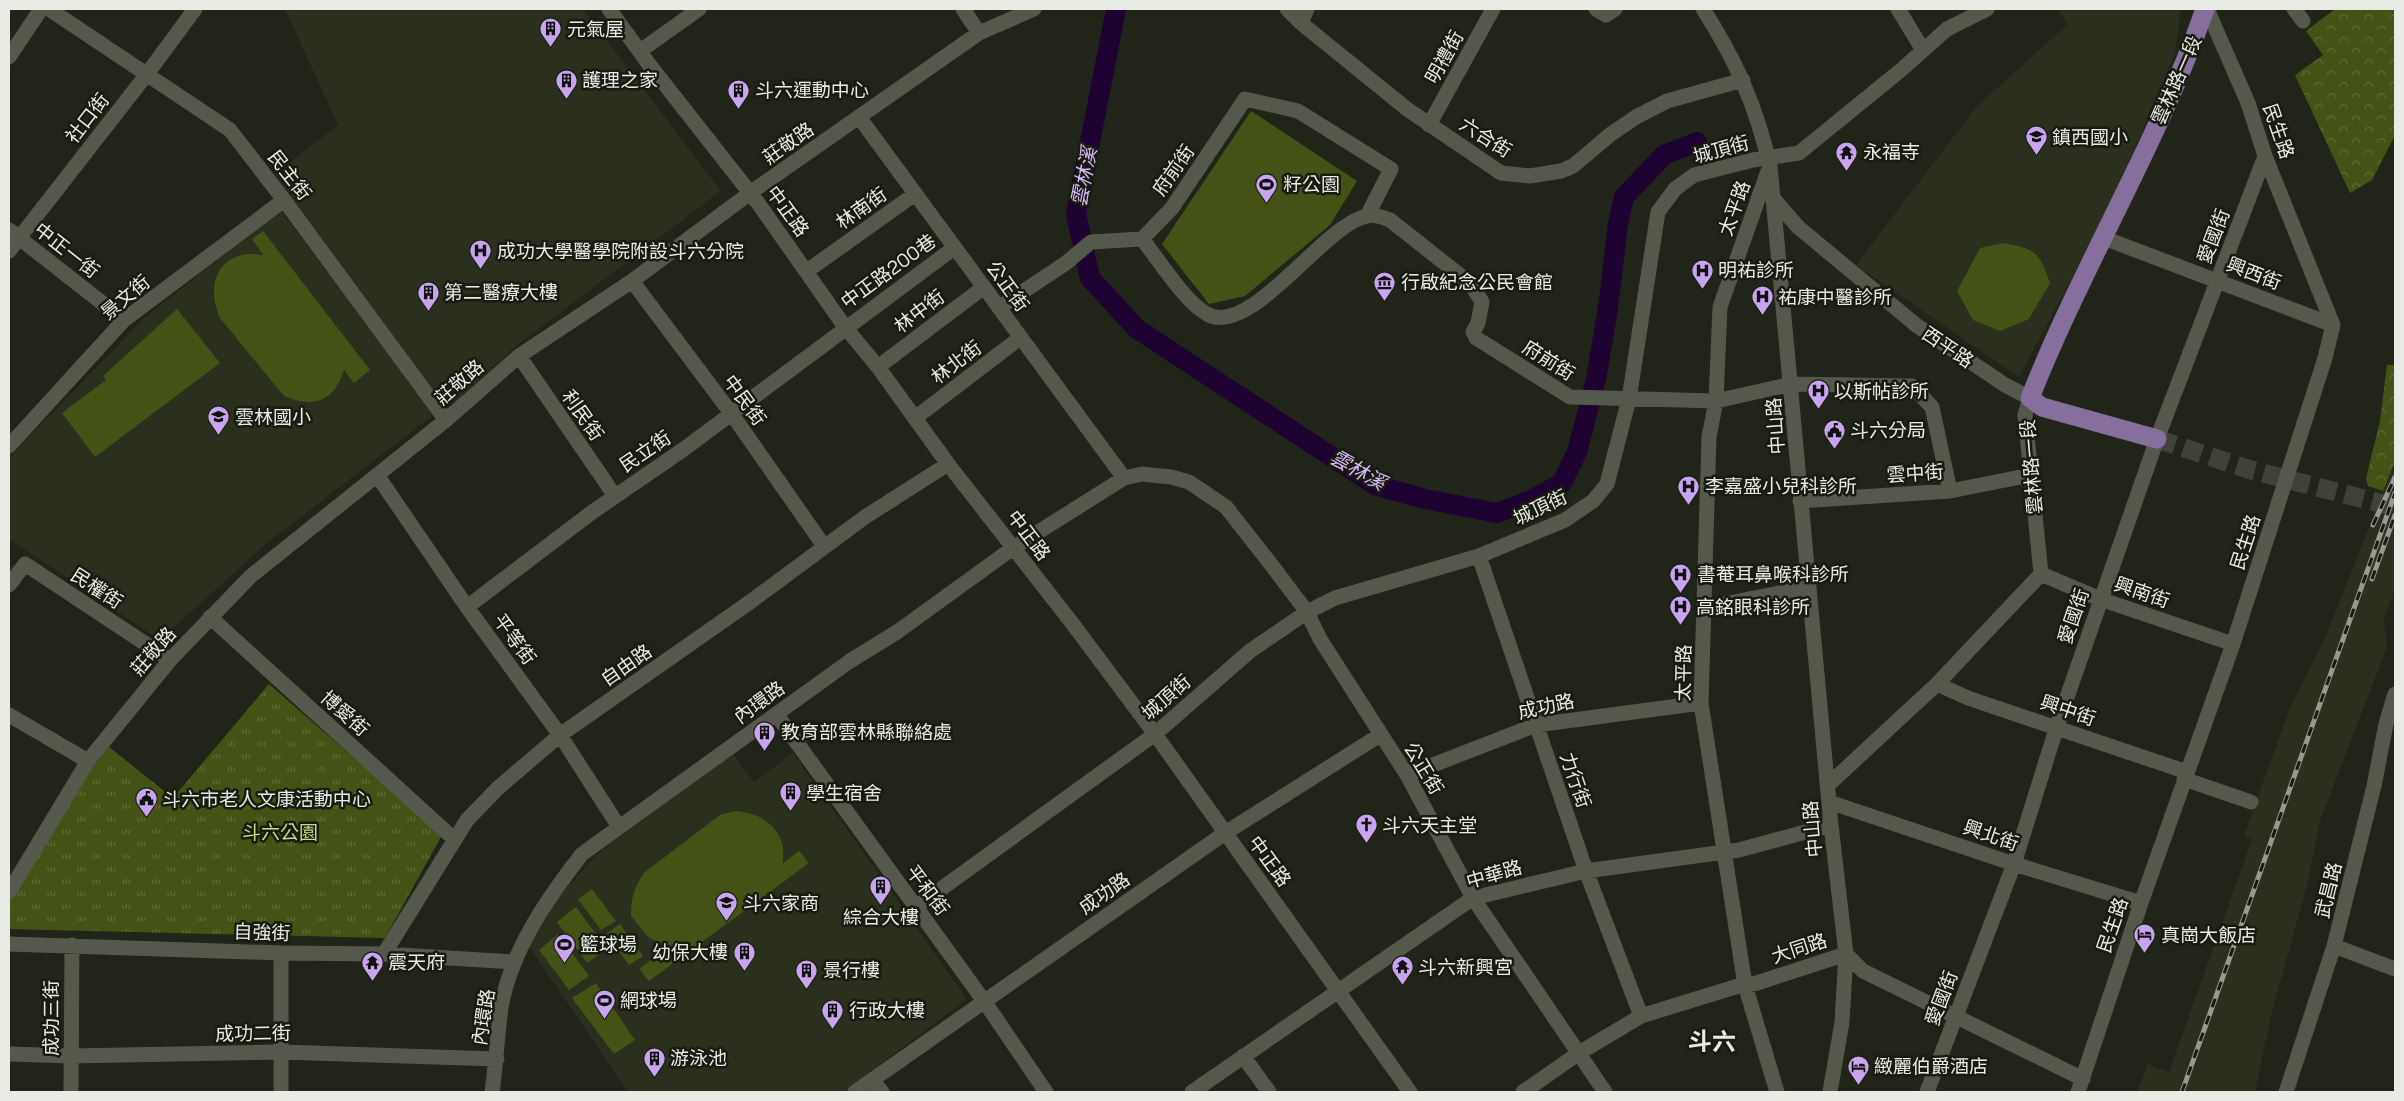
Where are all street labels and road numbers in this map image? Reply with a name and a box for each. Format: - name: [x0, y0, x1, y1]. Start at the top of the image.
- street label: 明禮街: [1420, 26, 1469, 88]
- street label: 雲林路一段: [2146, 32, 2207, 129]
- street label: 社口街: [60, 88, 115, 148]
- street label: 民生路: [2257, 100, 2300, 162]
- street label: 六合街: [1455, 112, 1517, 163]
- street label: 莊敬路: [758, 117, 819, 170]
- street label: 城頂街: [1690, 130, 1752, 169]
- street label: 府前街: [1147, 140, 1200, 201]
- street label: 民主街: [262, 145, 317, 205]
- street label: 太平路: [1713, 177, 1756, 239]
- street label: 中正路: [761, 181, 814, 242]
- street label: 林南街: [831, 182, 892, 235]
- street label: 愛國街: [2192, 205, 2235, 267]
- street label: 中正一街: [29, 217, 104, 284]
- street label: 中正路200巷: [836, 228, 941, 314]
- street label: 興西街: [2223, 252, 2285, 295]
- street label: 公正街: [981, 256, 1034, 317]
- street label: 景文街: [95, 269, 155, 325]
- street label: 林中街: [889, 284, 950, 339]
- street label: 西平路: [1917, 321, 1978, 374]
- street label: 林北街: [926, 335, 987, 390]
- street label: 府前街: [1518, 335, 1580, 386]
- street label: 莊敬路: [430, 354, 489, 411]
- street label: 中民街: [718, 370, 771, 431]
- street label: 利民街: [556, 385, 609, 446]
- street label: 中山路: [1761, 397, 1790, 455]
- street label: 雲林路一段: [2015, 419, 2048, 515]
- street label: 民立街: [615, 425, 676, 478]
- street label: 雲中街: [1886, 459, 1944, 488]
- street label: 城頂街: [1509, 484, 1571, 531]
- street label: 中正路: [1001, 505, 1056, 566]
- street label: 民生路: [2225, 511, 2266, 573]
- street label: 民權街: [66, 562, 127, 614]
- street label: 興南街: [2111, 571, 2173, 614]
- street label: 愛國街: [2052, 585, 2095, 647]
- street label: 平等街: [488, 609, 541, 670]
- street label: 莊敬路: [125, 622, 182, 681]
- street label: 自由路: [596, 639, 657, 692]
- street label: 太平路: [1671, 644, 1696, 702]
- street label: 城頂街: [1137, 669, 1196, 726]
- street label: 內環路: [729, 676, 790, 729]
- street label: 博愛街: [315, 685, 374, 742]
- street label: 成功路: [1516, 688, 1577, 725]
- street label: 興中街: [2037, 689, 2099, 732]
- street label: 公正街: [1398, 737, 1449, 799]
- street label: 力行街: [1554, 749, 1597, 811]
- street label: 中山路: [1798, 799, 1827, 858]
- street label: 興北街: [1960, 814, 2022, 857]
- street label: 中正路: [1243, 831, 1296, 892]
- street label: 中華路: [1463, 855, 1525, 894]
- street label: 武昌路: [2309, 859, 2348, 921]
- street label: 平和街: [900, 860, 955, 921]
- street label: 成功路: [1074, 867, 1135, 920]
- street label: 民生路: [2091, 894, 2134, 956]
- street label: 自強街: [233, 919, 291, 946]
- street label: 大同路: [1768, 928, 1830, 969]
- street label: 愛國街: [1920, 967, 1963, 1029]
- street label: 成功三街: [39, 980, 64, 1056]
- street label: 內環路: [467, 987, 500, 1047]
- street label: 成功二街: [215, 1020, 291, 1047]

